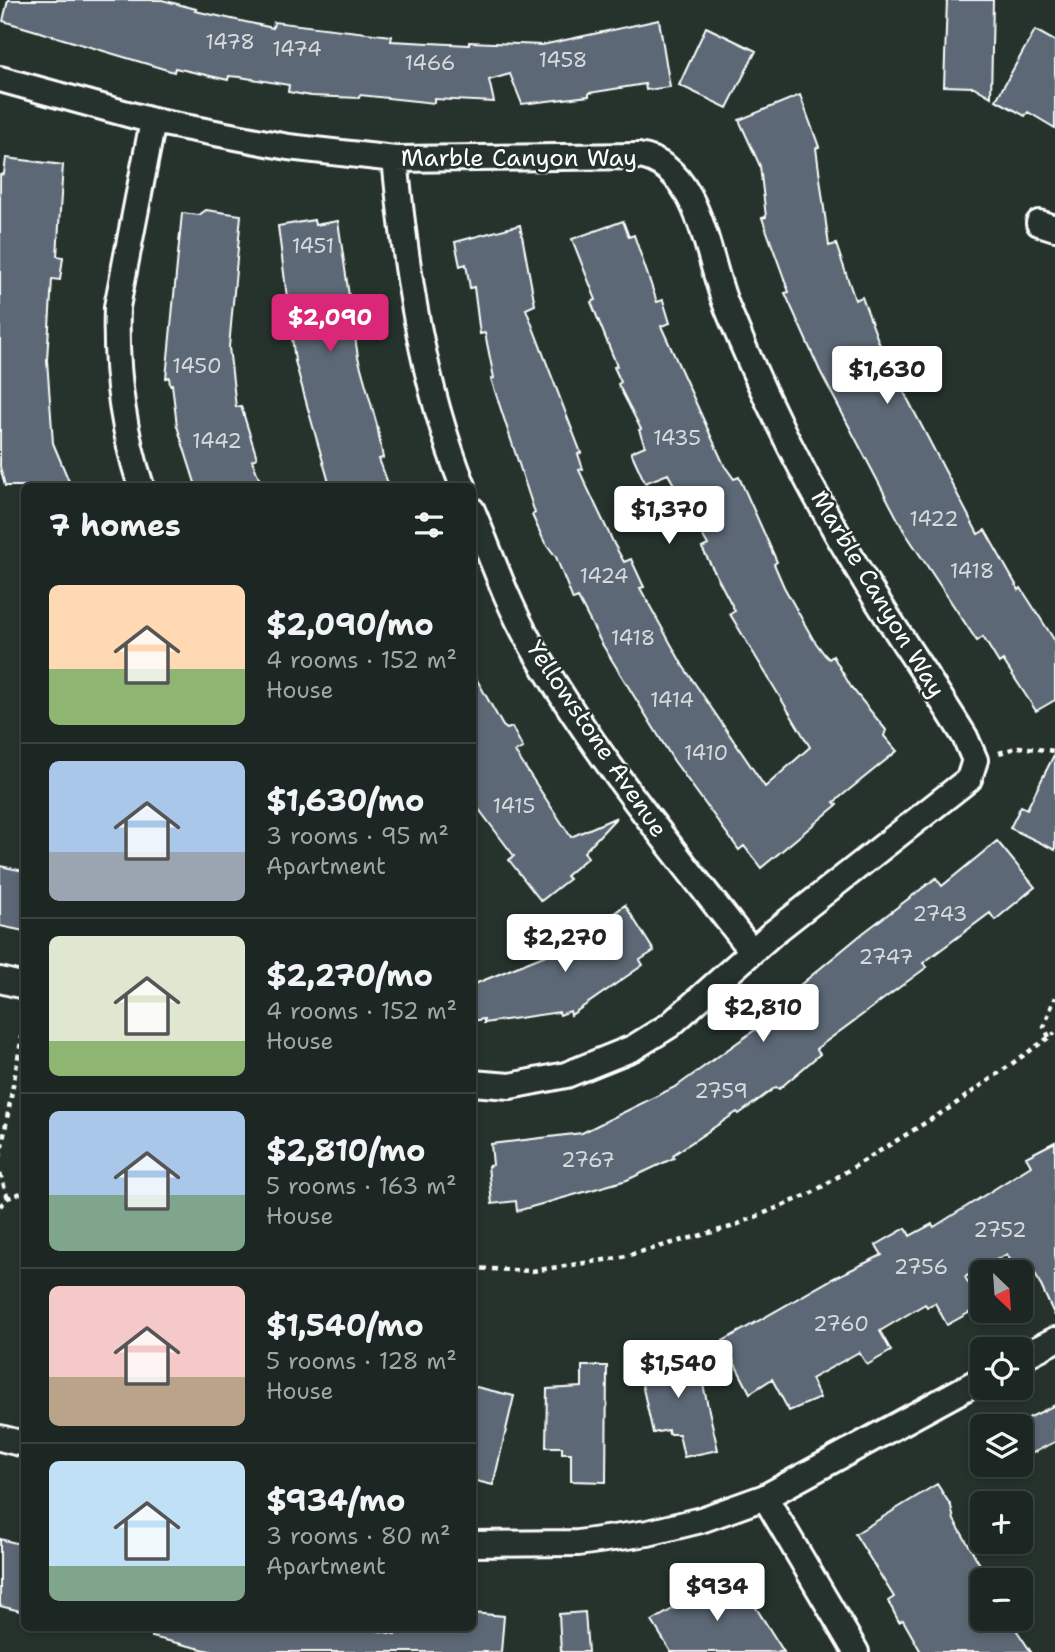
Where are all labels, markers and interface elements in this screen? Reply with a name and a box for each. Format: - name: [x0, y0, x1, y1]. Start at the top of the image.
- house number: 1478: [205, 28, 255, 56]
- house number: 1474: [272, 35, 322, 63]
- house number: 1458: [539, 46, 588, 74]
- house number: 1466: [405, 49, 455, 77]
- street label: Marble Canyon Way: [401, 142, 637, 174]
- house number: 1451: [292, 232, 334, 260]
- pin: $2,090: [273, 294, 387, 354]
- text: $2,090: [288, 302, 372, 332]
- pin: $1,630: [830, 346, 944, 406]
- house number: 1450: [172, 352, 222, 380]
- text: $1,630: [848, 354, 926, 384]
- house number: 1435: [653, 424, 701, 452]
- house number: 1442: [192, 427, 242, 455]
- street label: Marble Canyon Way: [803, 484, 953, 704]
- pin: $1,370: [612, 486, 726, 546]
- text: $1,370: [630, 494, 708, 524]
- text: 7 homes: [49, 505, 181, 546]
- house number: 1422: [909, 505, 959, 533]
- icon: filters: [410, 506, 448, 544]
- house number: 1418: [950, 557, 994, 585]
- house number: 1424: [579, 562, 629, 590]
- text: $2,090/mo: [266, 604, 434, 645]
- icon: home: [105, 613, 189, 697]
- house number: 1418: [611, 624, 655, 652]
- street label: Yellowstone Avenue: [519, 634, 675, 844]
- text: 4 rooms · 152 m²: [266, 645, 457, 675]
- text: House: [266, 675, 334, 705]
- house number: 1414: [650, 686, 694, 714]
- house number: 1410: [684, 739, 728, 767]
- text: $1,630/mo: [266, 780, 425, 821]
- icon: home: [105, 789, 189, 873]
- house number: 1415: [493, 792, 535, 820]
- text: 3 rooms · 95 m²: [266, 821, 449, 851]
- text: Apartment: [266, 851, 386, 881]
- house number: 2743: [913, 900, 967, 928]
- pin: $2,270: [508, 914, 622, 974]
- text: $2,270: [523, 922, 607, 952]
- house number: 2747: [859, 943, 913, 971]
- text: $2,270/mo: [266, 955, 433, 996]
- icon: home: [105, 964, 189, 1048]
- pin: $2,810: [706, 984, 820, 1044]
- text: $2,810: [724, 992, 802, 1022]
- text: 4 rooms · 152 m²: [266, 996, 457, 1026]
- text: House: [266, 1026, 334, 1056]
- house number: 2759: [694, 1077, 748, 1105]
- text: $2,810/mo: [266, 1130, 426, 1171]
- icon: home: [105, 1139, 189, 1223]
- house number: 2767: [561, 1146, 615, 1174]
- text: 5 rooms · 163 m²: [266, 1171, 457, 1201]
- text: House: [266, 1201, 334, 1231]
- house number: 2752: [973, 1216, 1027, 1244]
- house number: 2756: [894, 1253, 948, 1281]
- north arrow: [970, 1260, 1032, 1323]
- map controls: [970, 1260, 1033, 1631]
- text: $1,540/mo: [266, 1305, 424, 1346]
- house number: 2760: [813, 1310, 869, 1338]
- icon: home: [105, 1314, 189, 1398]
- button: locate: [970, 1337, 1033, 1400]
- pin: $1,540: [621, 1340, 735, 1400]
- text: 5 rooms · 128 m²: [266, 1346, 457, 1376]
- text: $1,540: [639, 1348, 717, 1378]
- text: House: [266, 1376, 334, 1406]
- button: layers: [970, 1414, 1033, 1477]
- text: $934/mo: [266, 1480, 406, 1521]
- icon: home: [105, 1489, 189, 1573]
- button: +: [970, 1491, 1033, 1554]
- text: 3 rooms · 80 m²: [266, 1521, 451, 1551]
- text: Apartment: [266, 1551, 386, 1581]
- pin: $934: [676, 1564, 758, 1623]
- button: −: [970, 1568, 1033, 1631]
- text: $934: [686, 1571, 748, 1601]

